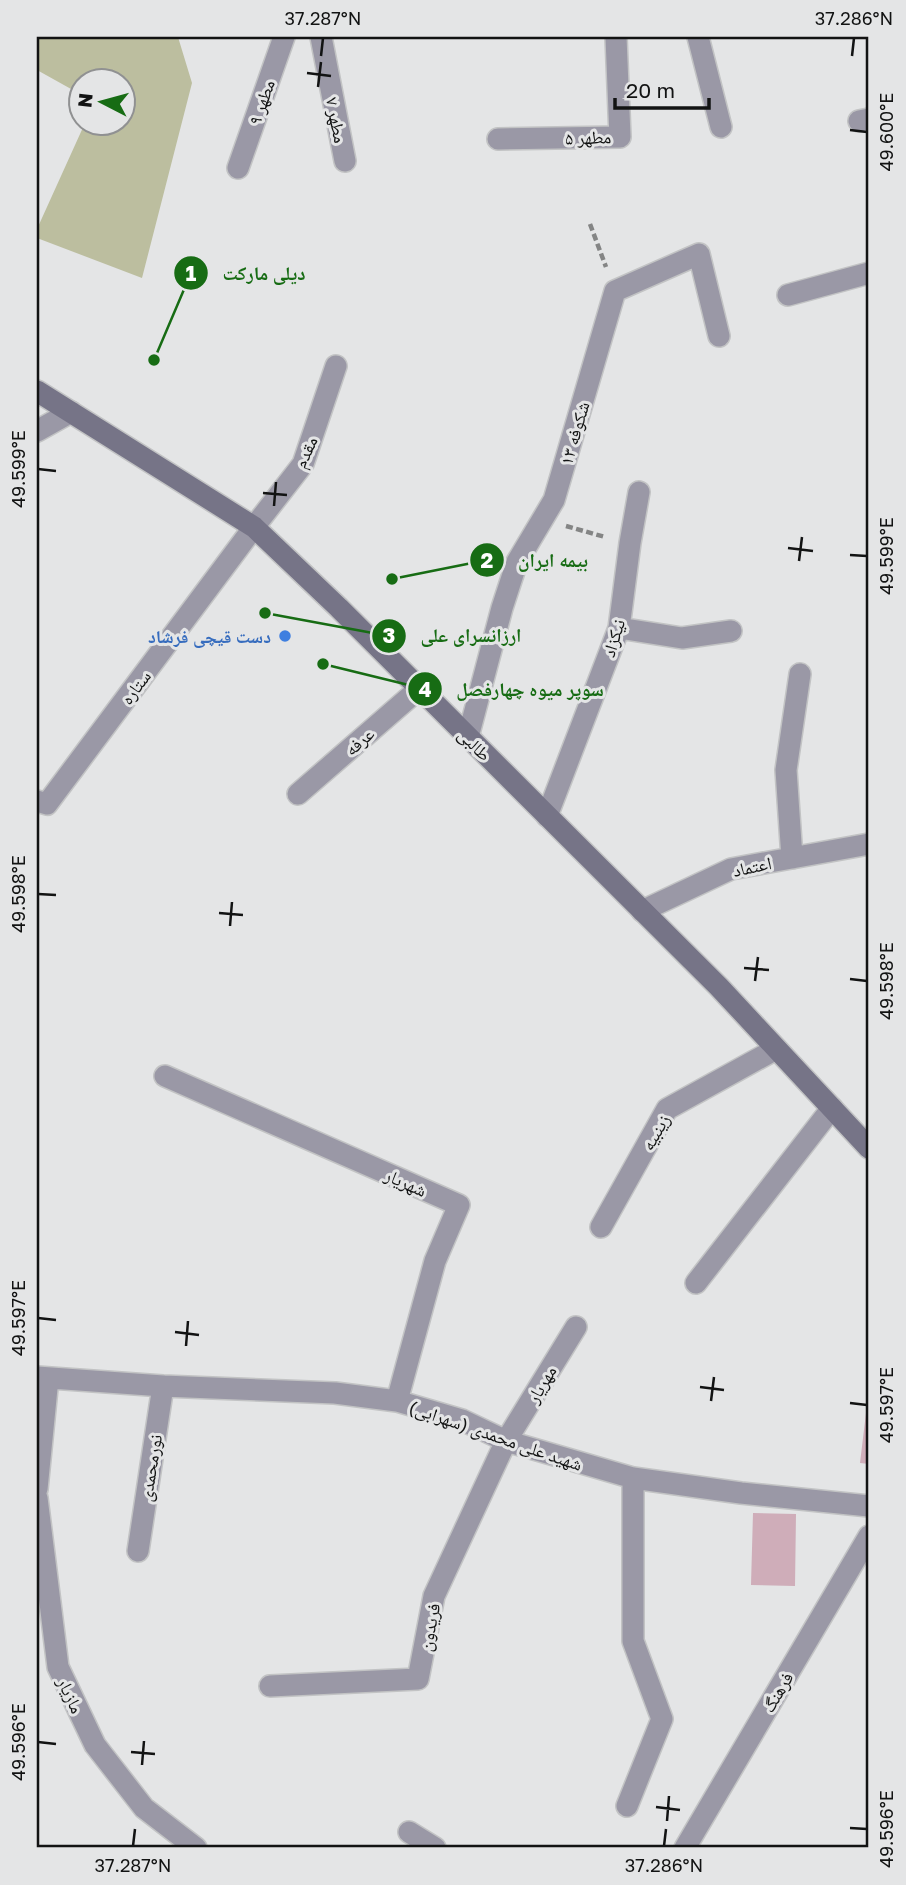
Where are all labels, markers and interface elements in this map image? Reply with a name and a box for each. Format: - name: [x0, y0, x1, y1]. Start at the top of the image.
- text: 37.287°N: [284, 7, 362, 29]
- text: 37.286°N: [815, 7, 893, 29]
- north arrow: [66, 66, 136, 136]
- scale bar: [615, 66, 710, 110]
- street label: مطهر ۹: [243, 77, 279, 127]
- text: 20 m: [626, 77, 675, 103]
- text: N: [72, 92, 97, 109]
- text: 49.600°E: [875, 93, 897, 171]
- street label: مطهر ۷: [322, 95, 352, 145]
- street label: مطهر ۵: [564, 125, 612, 149]
- callout: دیلی مارکت: [174, 253, 320, 293]
- text: 1: [186, 260, 197, 286]
- text: دیلی مارکت: [223, 261, 305, 285]
- street label: شکوفه ۱۳: [554, 399, 594, 467]
- text: 49.599°E: [7, 430, 29, 508]
- street label: مقدم: [288, 433, 323, 472]
- text: 49.599°E: [875, 517, 897, 595]
- callout: بیمه ایران: [469, 540, 602, 580]
- text: 2: [481, 547, 494, 573]
- text: بیمه ایران: [518, 548, 588, 572]
- callout: ارزانسرای علی: [371, 616, 535, 656]
- street label: نیکزاد: [597, 616, 629, 660]
- text: 3: [383, 622, 395, 648]
- text: ارزانسرای علی: [421, 623, 521, 647]
- place label: دست قیچی فرشاد: [148, 625, 271, 648]
- marker: دست قیچی فرشاد: [277, 628, 293, 644]
- street label: ستاره: [115, 666, 155, 708]
- callout: سوپر میوه چهارفصل: [407, 669, 618, 709]
- text: 4: [418, 676, 432, 702]
- text: سوپر میوه چهارفصل: [456, 677, 604, 701]
- street label: عرفه: [340, 722, 378, 760]
- street label: طالبی: [453, 723, 496, 766]
- street label: اعتماد: [730, 851, 774, 881]
- text: 49.598°E: [7, 855, 29, 933]
- text: 49.598°E: [875, 942, 897, 1020]
- street label: زینبیه: [636, 1110, 675, 1154]
- street label: شهریار: [381, 1163, 430, 1201]
- text: 49.597°E: [7, 1280, 29, 1356]
- street label: مهریار: [521, 1361, 561, 1408]
- text: 49.597°E: [875, 1367, 897, 1443]
- street label: شهید علی محمدی (سهرابی): [406, 1395, 585, 1476]
- street label: نورمحمدی: [134, 1433, 167, 1503]
- street label: فریدون: [414, 1601, 445, 1653]
- street label: فرهنگ: [756, 1668, 798, 1716]
- street label: مازیار: [52, 1673, 89, 1717]
- text: 49.596°E: [7, 1703, 29, 1781]
- text: 49.596°E: [875, 1790, 897, 1868]
- text: 37.287°N: [94, 1854, 172, 1876]
- text: 37.286°N: [625, 1854, 703, 1876]

